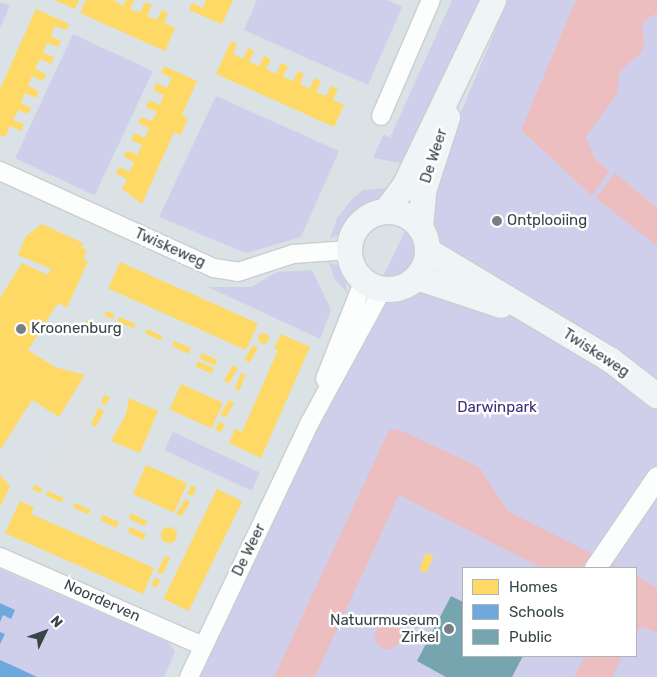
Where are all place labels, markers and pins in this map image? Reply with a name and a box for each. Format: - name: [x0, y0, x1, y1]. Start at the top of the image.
- place label: Ontplooiing: [507, 212, 587, 230]
- marker: Ontplooiing: [491, 215, 503, 227]
- place label: Kroonenburg: [31, 320, 122, 338]
- marker: Kroonenburg: [15, 323, 27, 335]
- place label: Natuurmuseum Zirkel: [330, 611, 439, 646]
- marker: Natuurmuseum Zirkel: [443, 623, 455, 635]

